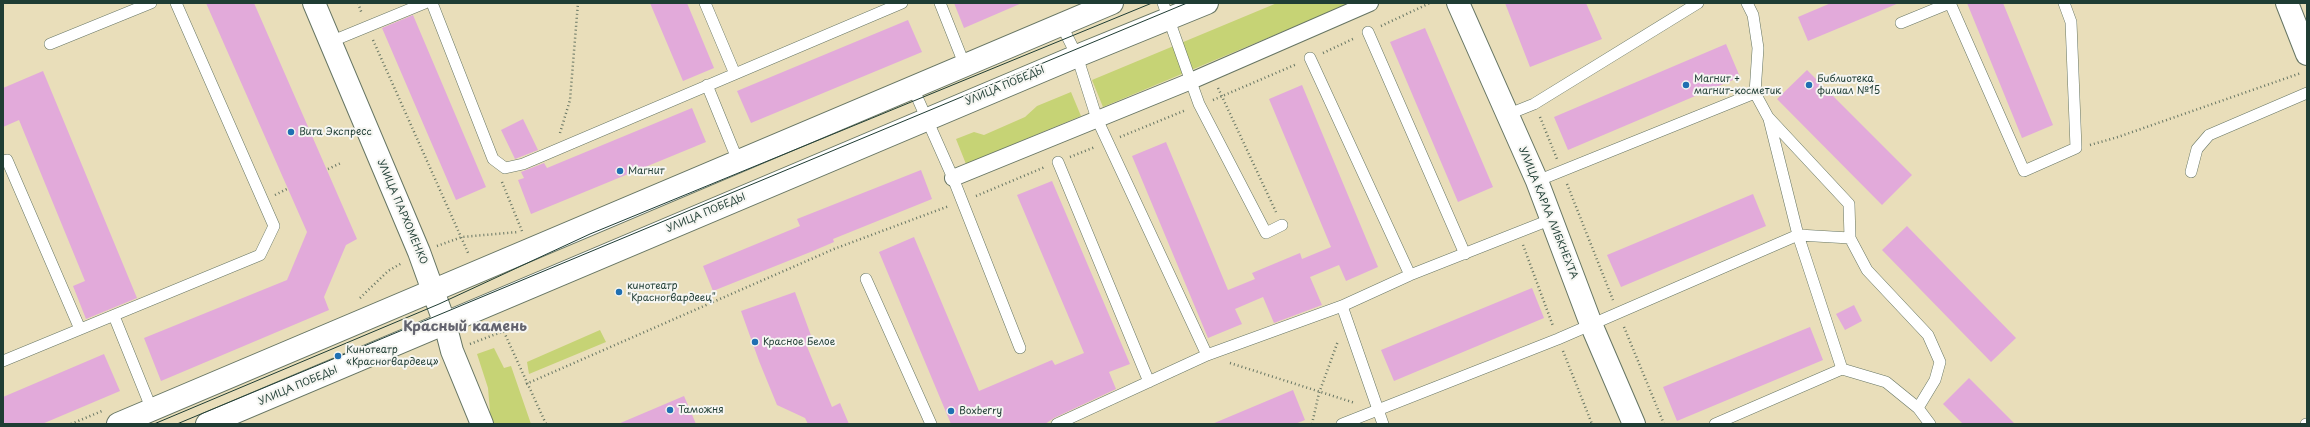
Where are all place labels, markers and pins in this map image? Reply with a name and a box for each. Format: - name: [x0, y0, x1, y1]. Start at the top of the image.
- place label: Магнит + магнит-косметик: [1694, 73, 1781, 96]
- place label: Библиотека филиал №15: [1817, 73, 1880, 96]
- marker: Магнит + магнит-косметик: [1681, 80, 1691, 90]
- marker: Библиотека филиал №15: [1804, 80, 1814, 90]
- place label: Вита Экспресс: [299, 126, 372, 138]
- marker: Вита Экспресс: [286, 127, 296, 137]
- place label: Магнит: [628, 165, 665, 177]
- marker: Магнит: [615, 166, 625, 176]
- place label: кинотеатр "Красногвардеец": [627, 280, 716, 304]
- marker: кинотеатр "Красногвардеец": [614, 287, 624, 297]
- place label: Красное Белое: [763, 336, 835, 348]
- marker: Красное Белое: [750, 337, 760, 347]
- place label: Кинотеатр «Красногвардеец»: [346, 344, 438, 368]
- marker: Кинотеатр «Красногвардеец»: [333, 351, 343, 361]
- place label: Таможня: [678, 404, 724, 416]
- marker: Таможня: [665, 405, 675, 415]
- place label: Boxberry: [959, 405, 1002, 417]
- marker: Boxberry: [946, 406, 956, 416]

